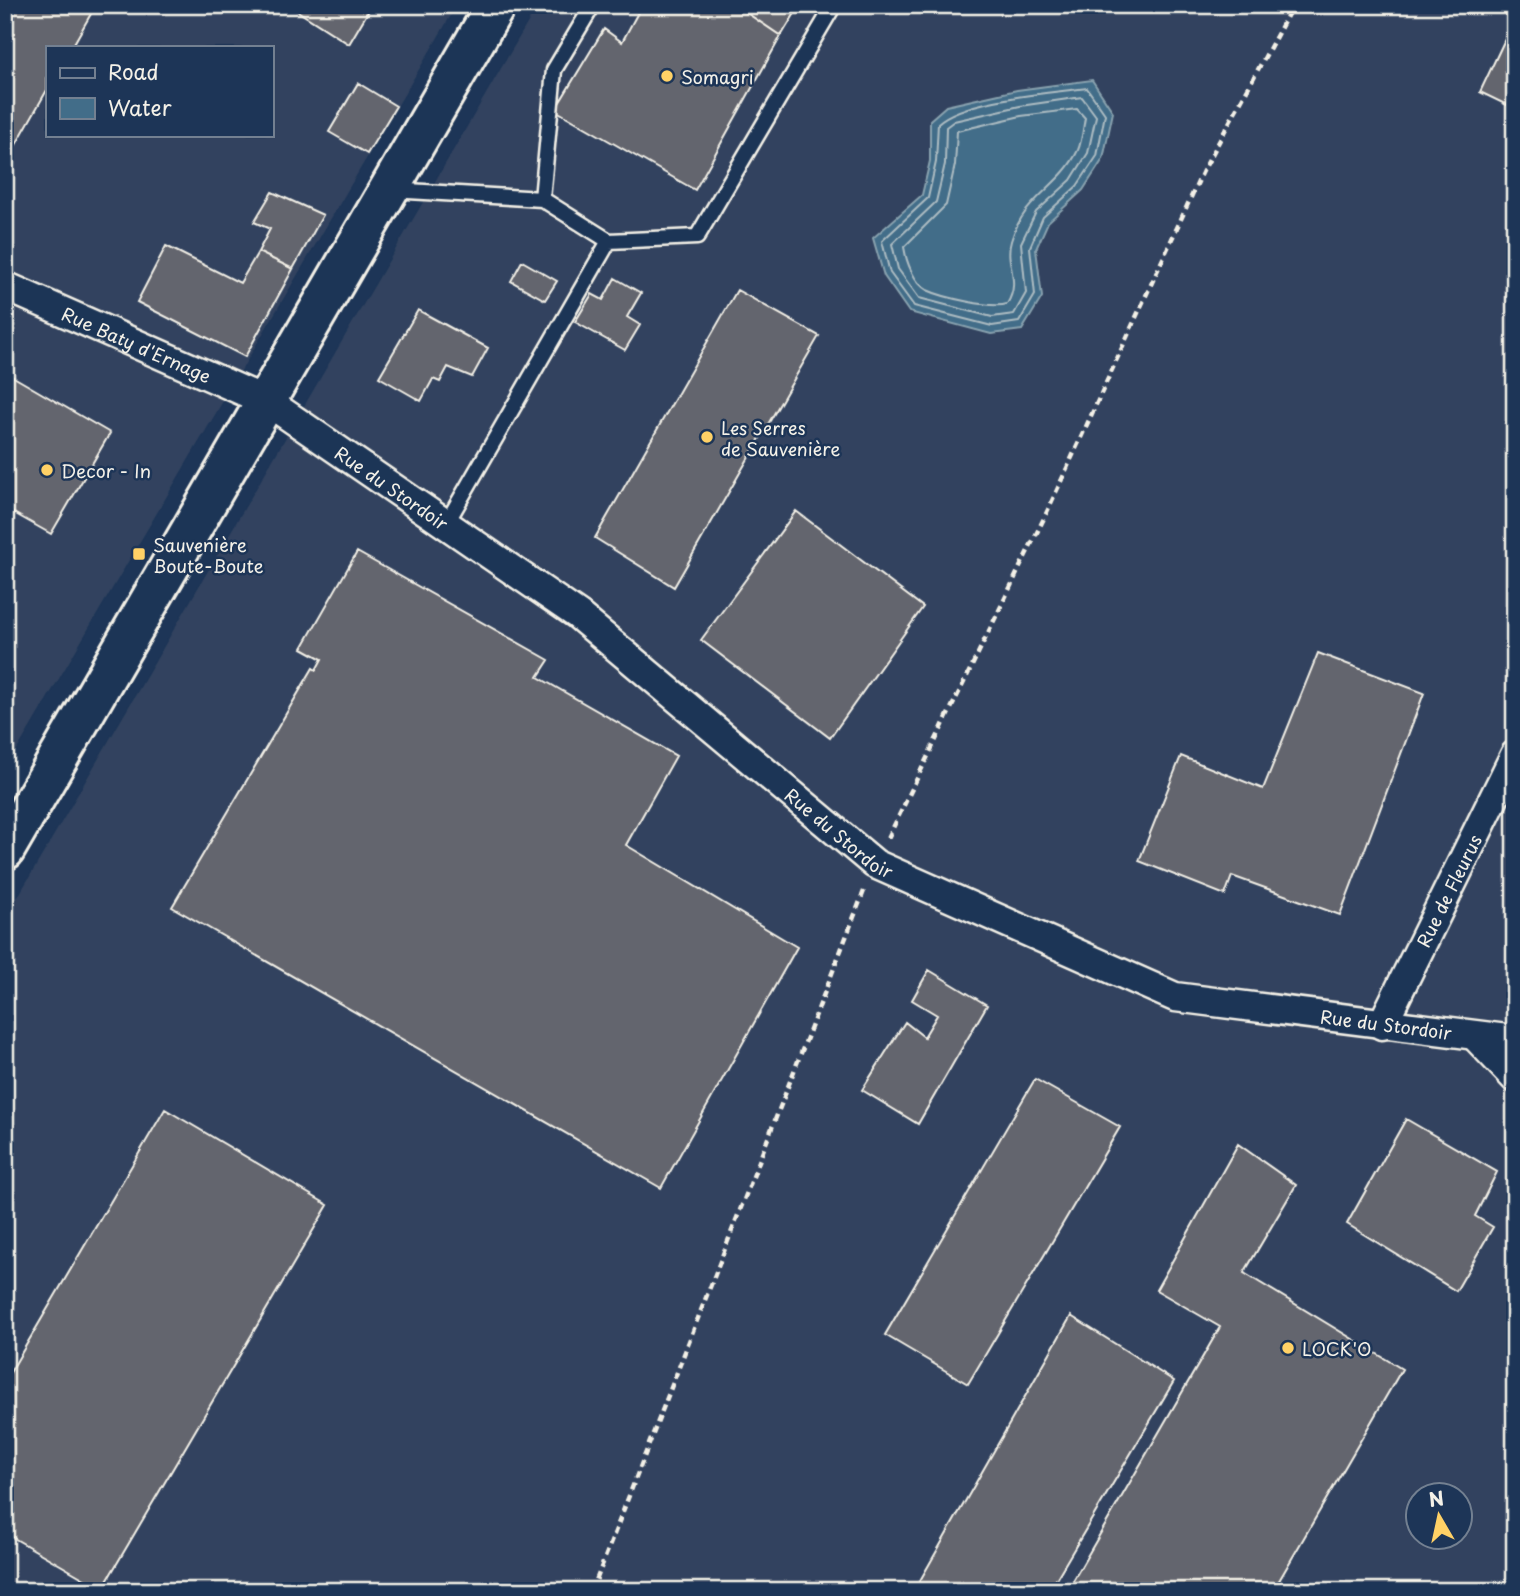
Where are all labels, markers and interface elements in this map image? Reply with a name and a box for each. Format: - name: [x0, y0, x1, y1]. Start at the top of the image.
- legend: [46, 46, 273, 136]
- text: Road: [108, 55, 159, 87]
- place label: Somagri: [681, 63, 754, 90]
- marker: Somagri: [659, 68, 675, 84]
- text: Water: [108, 91, 172, 123]
- street label: Rue Baty d'Ernage: [58, 299, 216, 389]
- place label: Les Serres de Sauvenière: [721, 414, 841, 462]
- marker: Les Serres de Sauvenière: [699, 429, 715, 445]
- street label: Rue du Stordoir: [330, 439, 455, 536]
- place label: Decor - In: [61, 457, 151, 484]
- marker: Decor - In: [39, 462, 55, 478]
- place label: Sauvenière Boute-Boute: [153, 531, 264, 579]
- marker: Sauvenière Boute-Boute: [131, 546, 147, 562]
- street label: Rue du Stordoir: [780, 781, 899, 884]
- street label: Rue de Fleurus: [1409, 829, 1487, 951]
- street label: Rue du Stordoir: [1319, 1002, 1454, 1045]
- place label: LOCK'O: [1302, 1335, 1371, 1362]
- marker: LOCK'O: [1280, 1340, 1296, 1356]
- north arrow: [1404, 1480, 1474, 1550]
- text: N: [1427, 1483, 1446, 1513]

